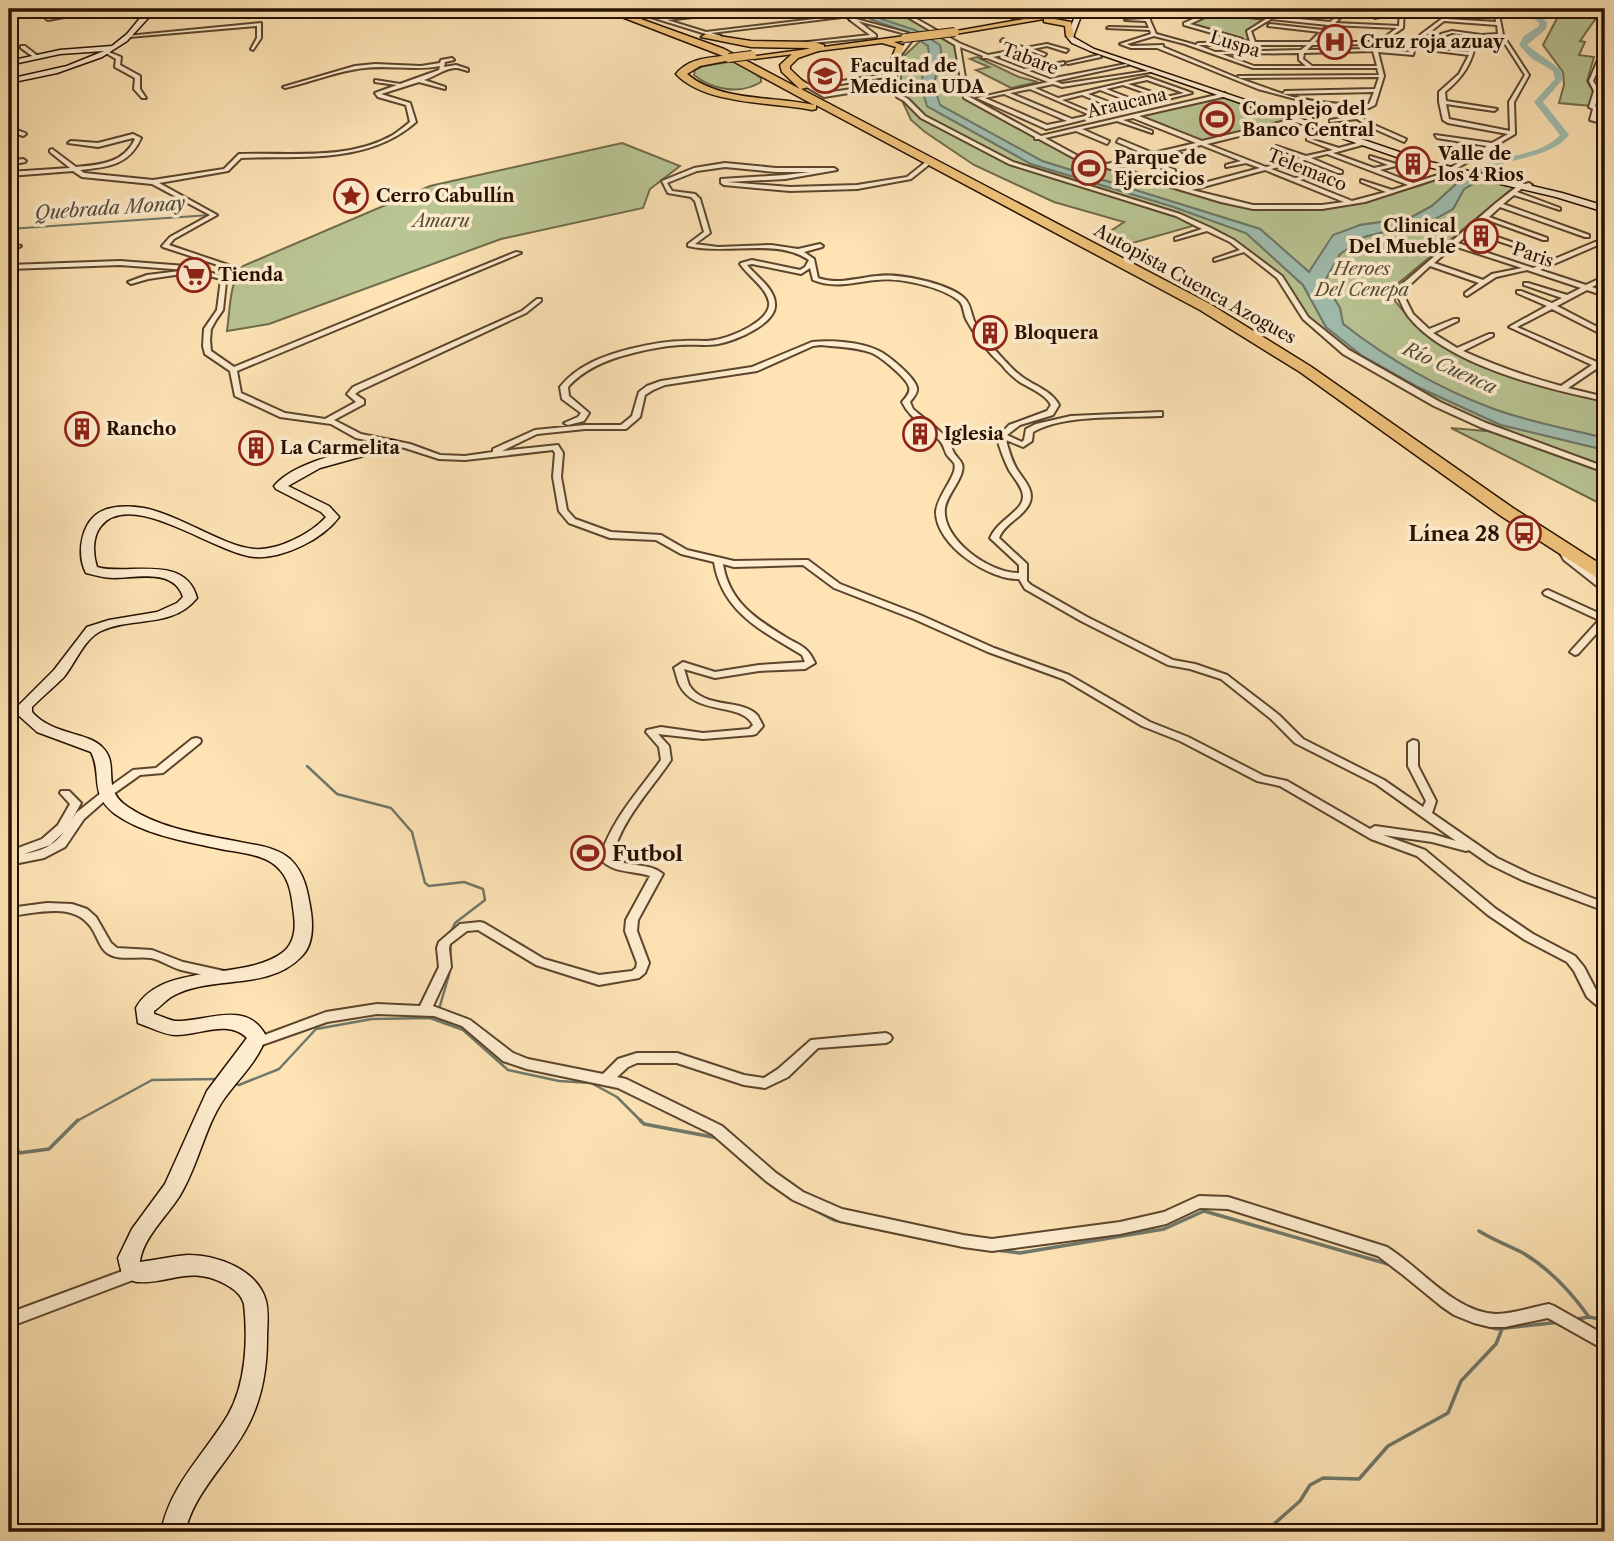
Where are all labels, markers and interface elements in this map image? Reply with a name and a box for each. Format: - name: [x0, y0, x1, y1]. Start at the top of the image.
- hospital icon: Cruz roja azuay: [1316, 23, 1354, 61]
- street label: Luspa: [1207, 26, 1263, 62]
- place label: Cruz roja azuay: [1360, 31, 1505, 53]
- street label: Tabare: [998, 38, 1062, 80]
- place label: Facultad de Medicina UDA: [850, 55, 986, 98]
- school or university icon: Facultad de Medicina UDA: [806, 57, 844, 95]
- street label: Araucana: [1084, 83, 1169, 123]
- place label: Complejo del Banco Central: [1242, 98, 1374, 141]
- sports icon: Complejo del Banco Central: [1198, 100, 1236, 138]
- place label: Valle de los 4 Rios: [1437, 143, 1524, 186]
- street label: Telemaco: [1264, 144, 1350, 196]
- building icon: Valle de los 4 Rios: [1394, 145, 1432, 183]
- place label: Parque de Ejercicios: [1114, 147, 1207, 190]
- sports icon: Parque de Ejercicios: [1070, 149, 1108, 187]
- place icon: Cerro Cabullín: [332, 177, 370, 215]
- place label: Cerro Cabullín: [376, 185, 515, 207]
- water label: Quebrada Monay: [34, 191, 187, 225]
- park label: Amaru: [409, 210, 470, 232]
- place label: Clinical Del Mueble: [1348, 215, 1456, 258]
- building icon: Clinical Del Mueble: [1462, 217, 1500, 255]
- street label: Autopista Cuenca Azogues: [1089, 219, 1300, 349]
- street label: Paris: [1510, 238, 1556, 272]
- supermarket icon: Tienda: [175, 256, 213, 294]
- park label: Heroes Del Cenepa: [1313, 258, 1409, 301]
- place label: Tienda: [218, 264, 284, 286]
- building icon: Bloquera: [971, 314, 1009, 352]
- place label: Bloquera: [1014, 322, 1099, 344]
- water label: Río Cuenca: [1398, 336, 1501, 399]
- building icon: Rancho: [63, 410, 101, 448]
- building icon: Iglesia: [901, 415, 939, 453]
- place label: Rancho: [106, 418, 176, 440]
- place label: Iglesia: [944, 423, 1005, 445]
- building icon: La Carmelita: [237, 429, 275, 467]
- place label: La Carmelita: [280, 437, 401, 459]
- bus stop icon: Línea 28: [1505, 514, 1543, 552]
- place label: Línea 28: [1409, 521, 1500, 546]
- sports icon: Futbol: [569, 834, 607, 872]
- place label: Futbol: [612, 841, 683, 866]

